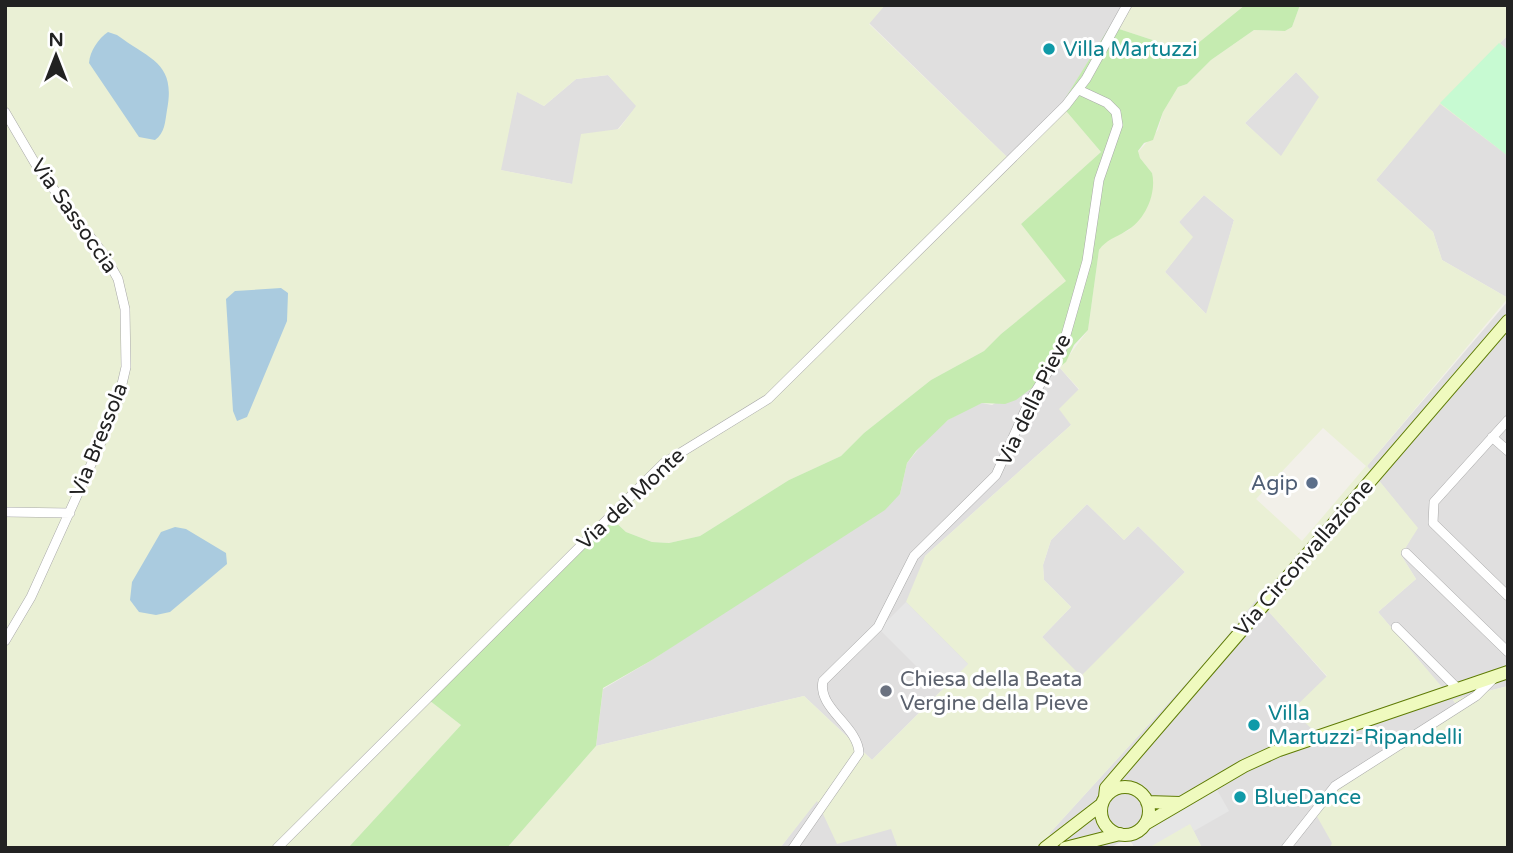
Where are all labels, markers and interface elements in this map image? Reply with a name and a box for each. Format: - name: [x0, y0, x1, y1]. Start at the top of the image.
- north arrow: [21, 21, 91, 91]
- text: N: [48, 29, 64, 51]
- place label: Villa Martuzzi: [1063, 37, 1197, 62]
- marker: Villa Martuzzi: [1041, 41, 1057, 57]
- street label: Via Sassoccia: [25, 154, 123, 278]
- street label: Via della Pieve: [991, 330, 1077, 470]
- street label: Via Bressola: [65, 379, 133, 501]
- street label: Via del Monte: [572, 443, 690, 555]
- place label: Agip: [1251, 471, 1298, 496]
- street label: Via Circonvallazione: [1229, 475, 1379, 641]
- marker: Agip: [1304, 475, 1320, 491]
- place label: Chiesa della Beata Vergine della Pieve: [900, 667, 1088, 716]
- marker: Chiesa della Beata Vergine della Pieve: [878, 683, 894, 699]
- place label: Villa Martuzzi-Ripandelli: [1268, 701, 1463, 750]
- marker: Villa Martuzzi-Ripandelli: [1246, 717, 1262, 733]
- place label: BlueDance: [1254, 785, 1361, 810]
- marker: BlueDance: [1232, 789, 1248, 805]

